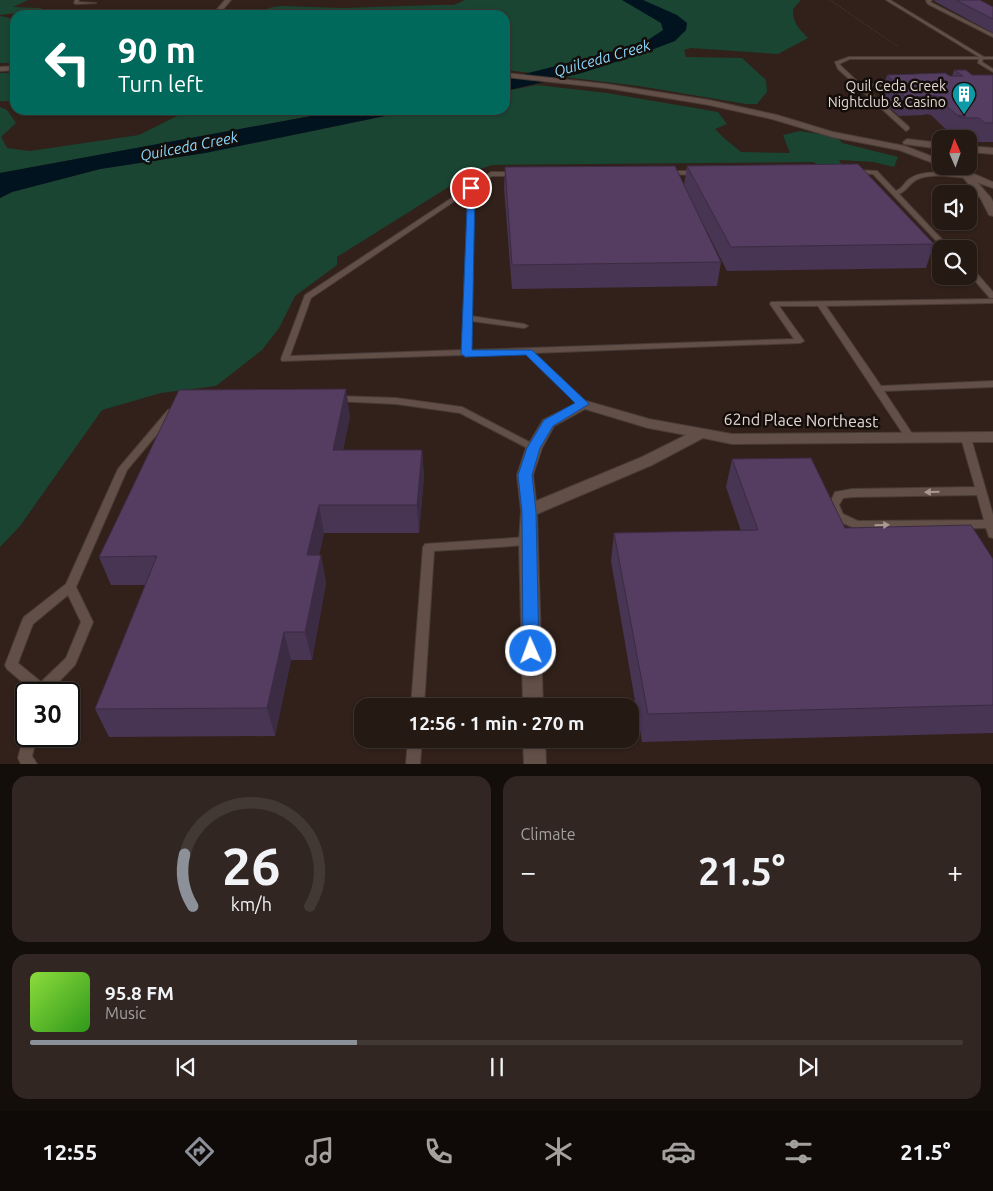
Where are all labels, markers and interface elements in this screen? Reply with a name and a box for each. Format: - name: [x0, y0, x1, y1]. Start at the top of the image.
- icon: left: [35, 30, 100, 95]
- text: 90 m: [118, 30, 196, 70]
- water label: Quilceda Creek: [552, 36, 653, 81]
- text: Turn left: [118, 71, 203, 96]
- place label: Quil Ceda Creek Nightclub & Casino: [828, 78, 946, 110]
- building icon: Quil Ceda Creek Nightclub & Casino: [951, 81, 977, 115]
- water label: Quilceda Creek: [138, 128, 240, 165]
- north arrow: [932, 130, 978, 175]
- map controls: [932, 130, 977, 285]
- pin: [450, 167, 492, 209]
- icon: arrive: [457, 174, 485, 202]
- button: sound: [932, 185, 977, 230]
- button: search: [932, 240, 977, 285]
- street label: 62nd Place Northeast: [724, 410, 879, 430]
- one-way arrow: [924, 488, 940, 496]
- one-way arrow: [874, 521, 890, 529]
- position arrow: [504, 624, 556, 676]
- speed limit sign: 30: [15, 682, 80, 747]
- text: 12:56 · 1 min · 270 m: [409, 712, 584, 734]
- text: Climate: [521, 825, 576, 843]
- text: 26: [222, 837, 281, 895]
- text: 21.5°: [698, 850, 785, 892]
- text: −: [521, 856, 536, 887]
- text: +: [947, 856, 963, 887]
- text: km/h: [231, 894, 272, 914]
- text: 95.8 FM: [105, 982, 174, 1004]
- text: Music: [105, 1004, 146, 1022]
- icon: previous: [172, 1053, 200, 1081]
- icon: pause: [483, 1053, 511, 1081]
- icon: next: [794, 1053, 822, 1081]
- icon: directions: [182, 1134, 217, 1169]
- icon: music: [302, 1134, 337, 1169]
- icon: phone: [421, 1134, 456, 1169]
- icon: climate: [541, 1134, 576, 1169]
- icon: car: [661, 1134, 696, 1169]
- icon: filters: [781, 1134, 816, 1169]
- text: 12:55: [42, 1139, 97, 1164]
- text: 21.5°: [900, 1139, 951, 1164]

